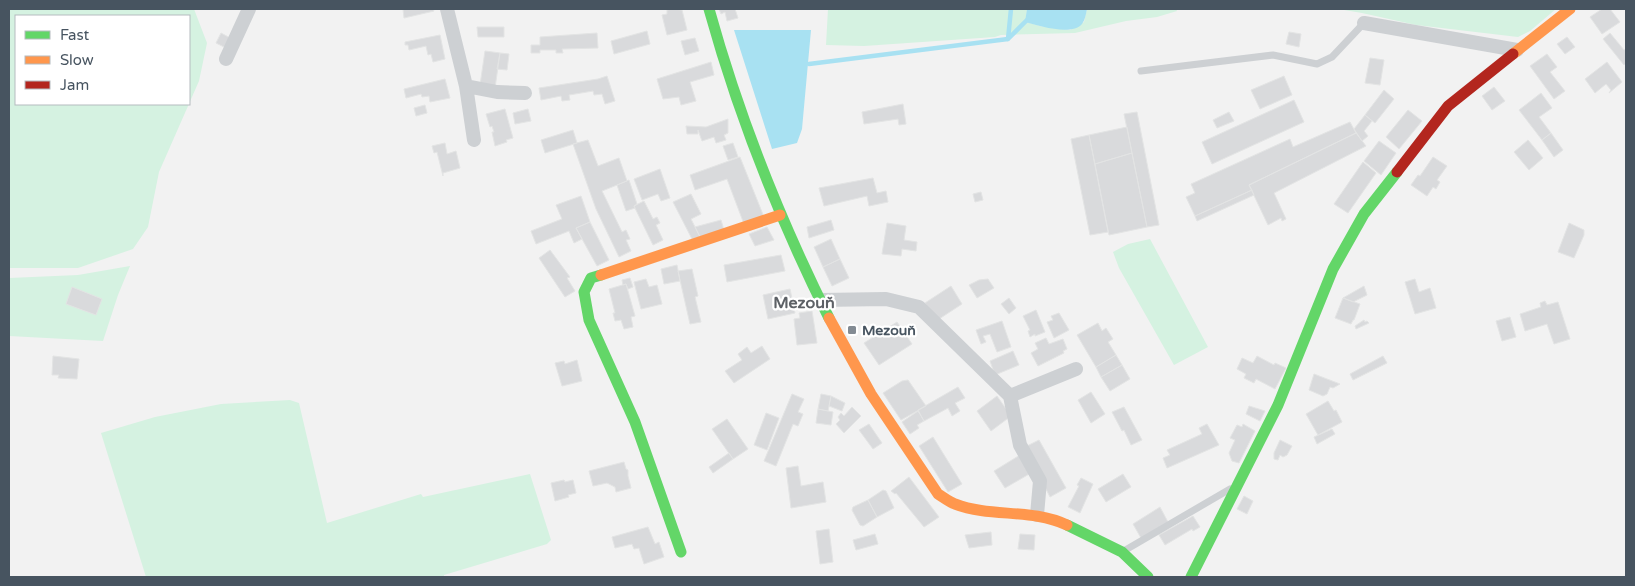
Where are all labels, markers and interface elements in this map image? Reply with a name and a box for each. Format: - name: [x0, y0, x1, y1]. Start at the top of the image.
- legend: [15, 15, 190, 105]
- text: Fast: [60, 26, 90, 44]
- text: Slow: [60, 51, 94, 69]
- text: Jam: [60, 76, 89, 94]
- district label: Mezouň: [773, 293, 835, 313]
- place label: Mezouň: [862, 322, 916, 339]
- marker: Mezouň: [846, 324, 858, 336]

